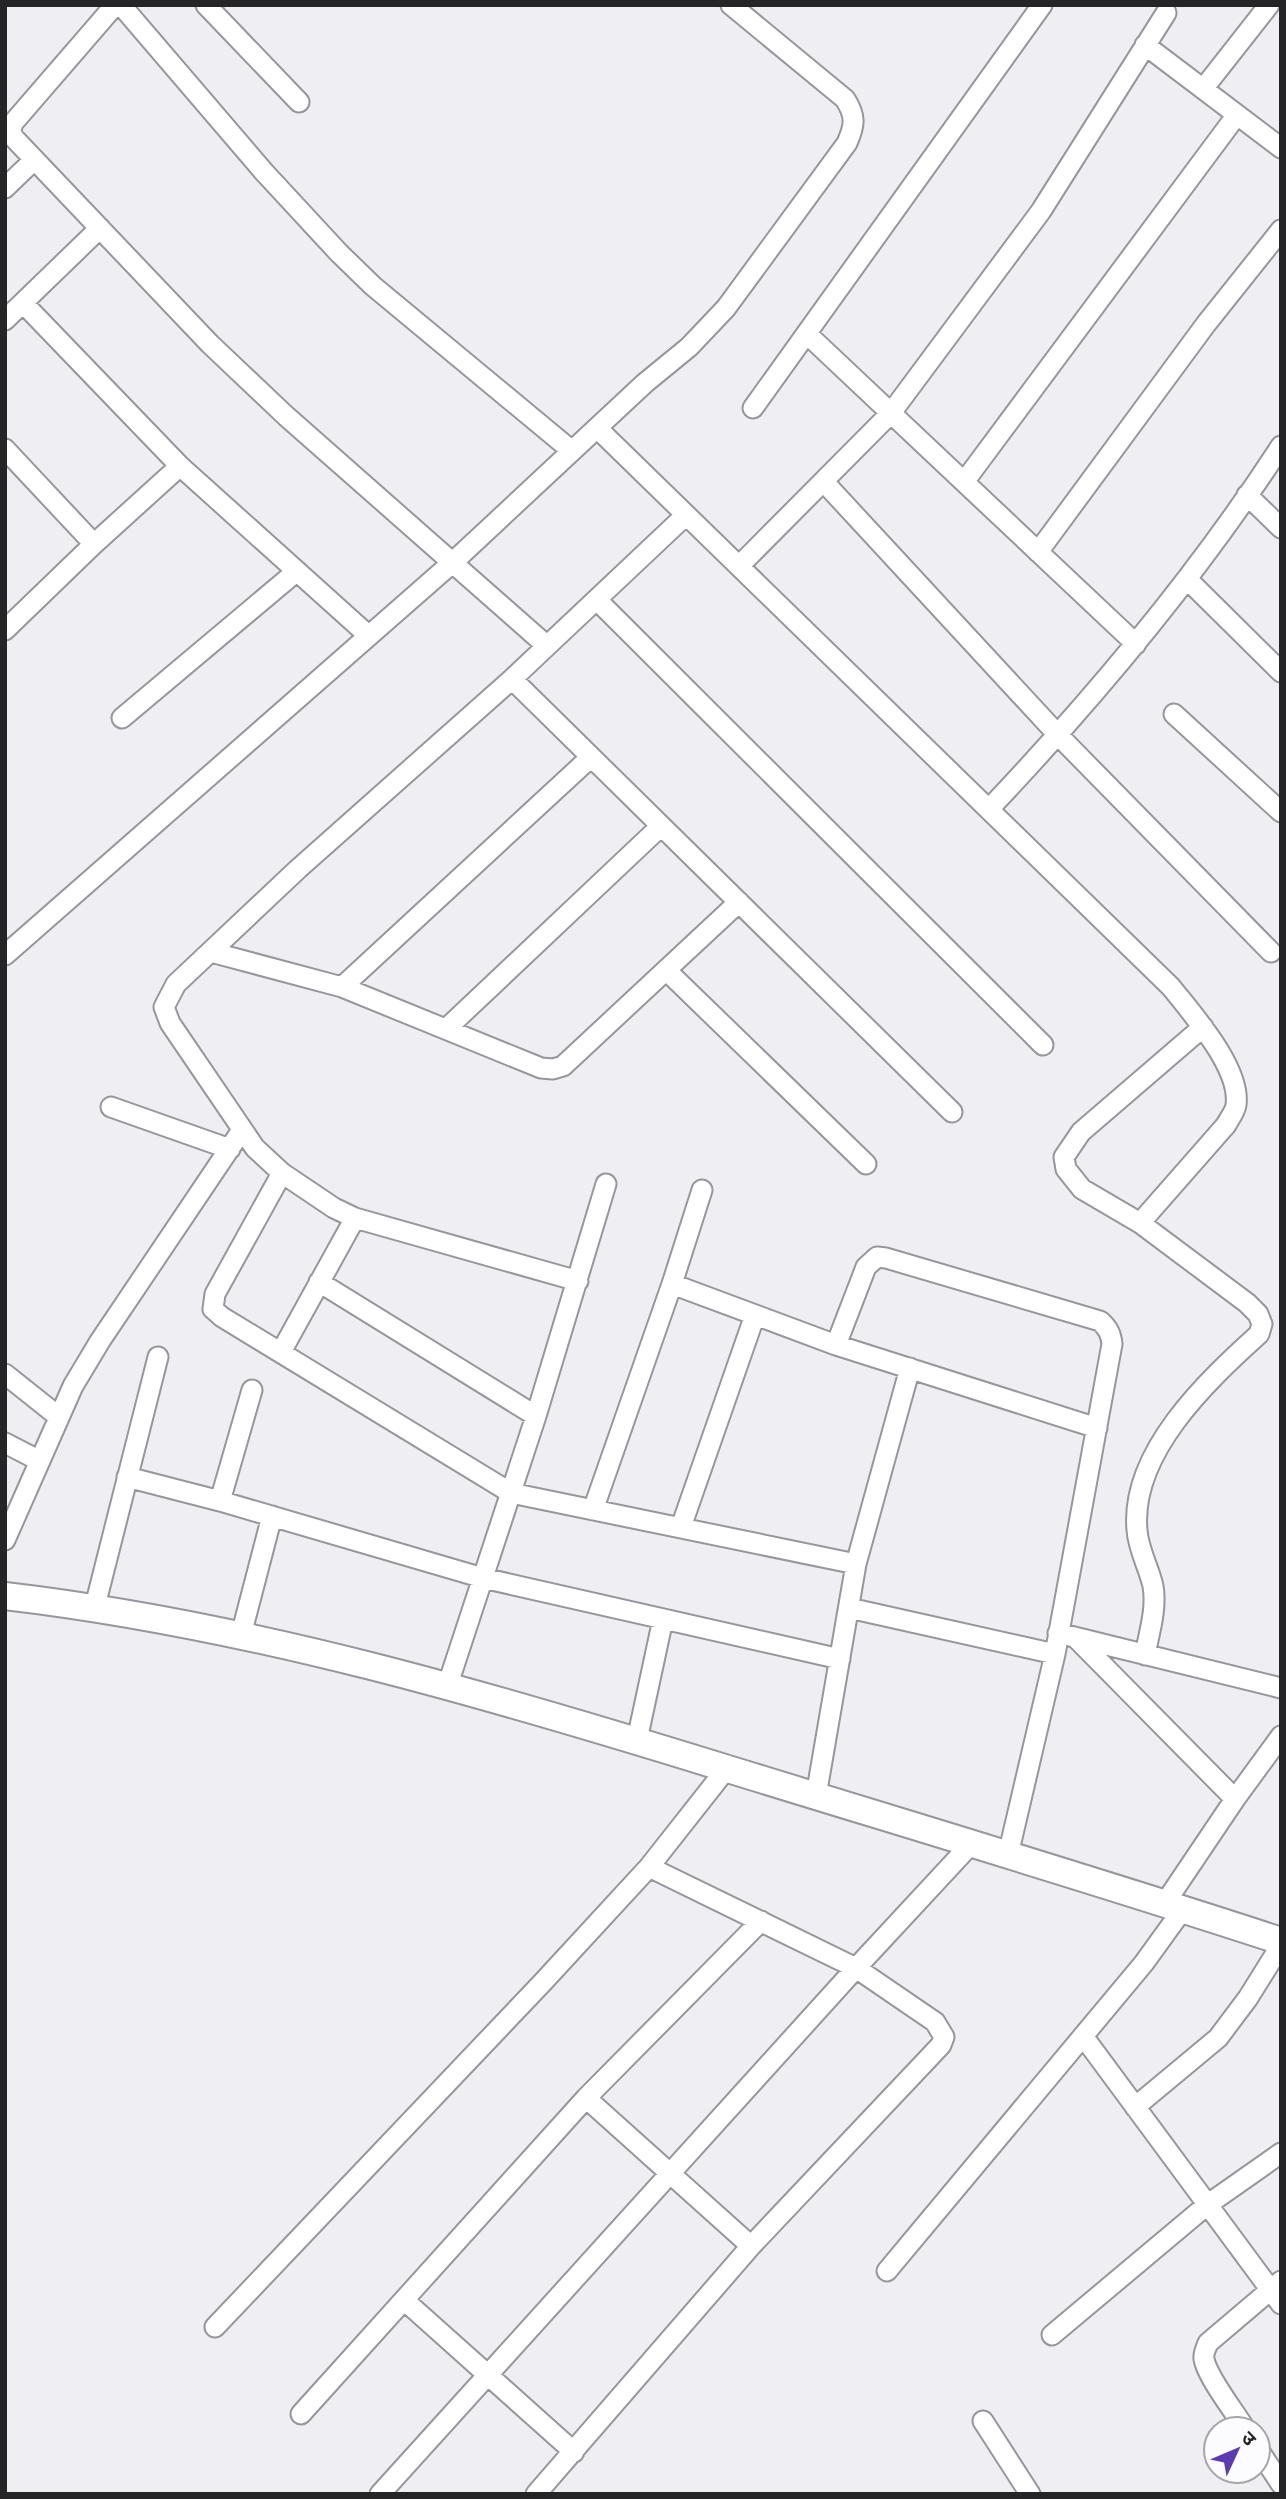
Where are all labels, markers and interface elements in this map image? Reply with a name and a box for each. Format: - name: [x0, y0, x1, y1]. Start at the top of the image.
- north arrow: [1202, 2415, 1272, 2485]
- text: उ: [1237, 2426, 1262, 2450]

